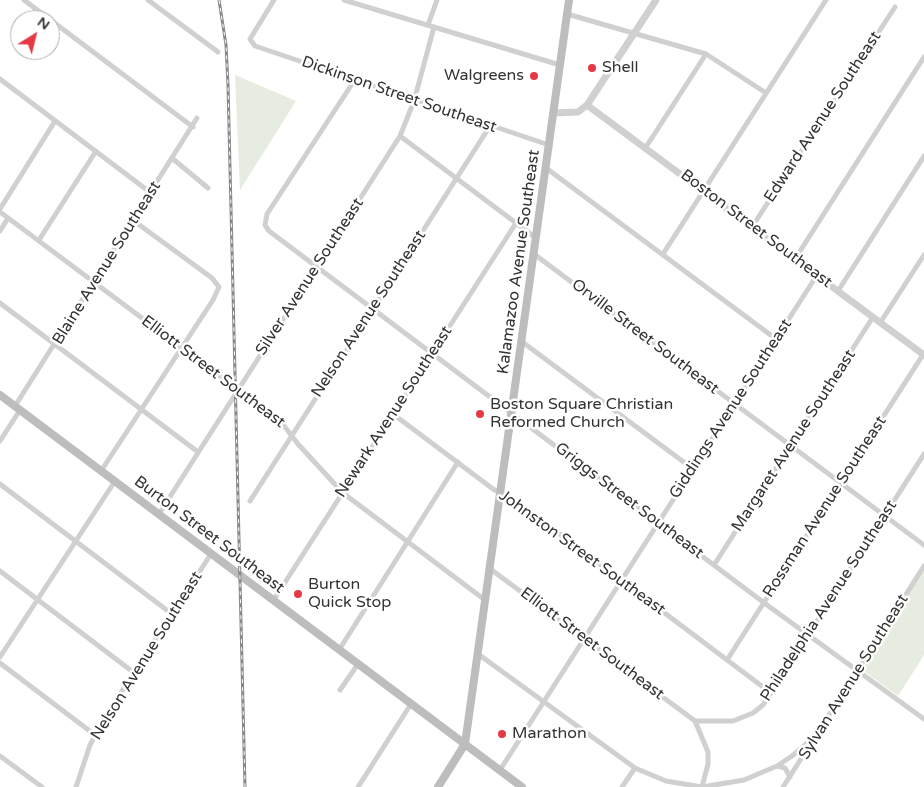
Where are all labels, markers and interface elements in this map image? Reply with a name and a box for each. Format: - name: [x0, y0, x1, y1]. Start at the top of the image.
- north arrow: [10, 10, 60, 60]
- text: N: [34, 13, 53, 33]
- street label: Edward Avenue Southeast: [760, 28, 886, 206]
- street label: Dickinson Street Southeast: [299, 53, 499, 137]
- place label: Shell: [602, 58, 638, 78]
- marker: Shell: [586, 62, 598, 74]
- place label: Walgreens: [444, 66, 524, 86]
- marker: Walgreens: [528, 70, 540, 82]
- street label: Kalamazoo Avenue Southeast: [494, 149, 544, 375]
- street label: Boston Street Southeast: [676, 166, 836, 292]
- street label: Blaine Avenue Southeast: [49, 178, 165, 348]
- street label: Silver Avenue Southeast: [252, 195, 368, 359]
- street label: Nelson Avenue Southeast: [308, 227, 430, 401]
- street label: Orville Street Southeast: [568, 275, 722, 399]
- street label: Elliott Street Southeast: [137, 312, 289, 432]
- street label: Giddings Avenue Southeast: [666, 316, 796, 502]
- street label: Newark Avenue Southeast: [331, 323, 457, 501]
- street label: Margaret Avenue Southeast: [728, 346, 860, 536]
- place label: Boston Square Christian Reformed Church: [490, 395, 673, 433]
- marker: Boston Square Christian Reformed Church: [474, 408, 486, 420]
- street label: Rossman Avenue Southeast: [759, 413, 891, 601]
- street label: Griggs Street Southeast: [551, 439, 707, 563]
- street label: Burton Street Southeast: [130, 472, 288, 598]
- street label: Johnston Street Southeast: [495, 486, 669, 620]
- street label: Philadelphia Avenue Southeast: [757, 497, 901, 705]
- street label: Nelson Avenue Southeast: [87, 568, 207, 744]
- place label: Burton Quick Stop: [308, 575, 391, 613]
- street label: Elliott Street Southeast: [516, 584, 668, 704]
- marker: Burton Quick Stop: [292, 588, 304, 600]
- street label: Sylvan Avenue Southeast: [795, 591, 913, 763]
- place label: Marathon: [512, 724, 587, 744]
- marker: Marathon: [496, 728, 508, 740]

